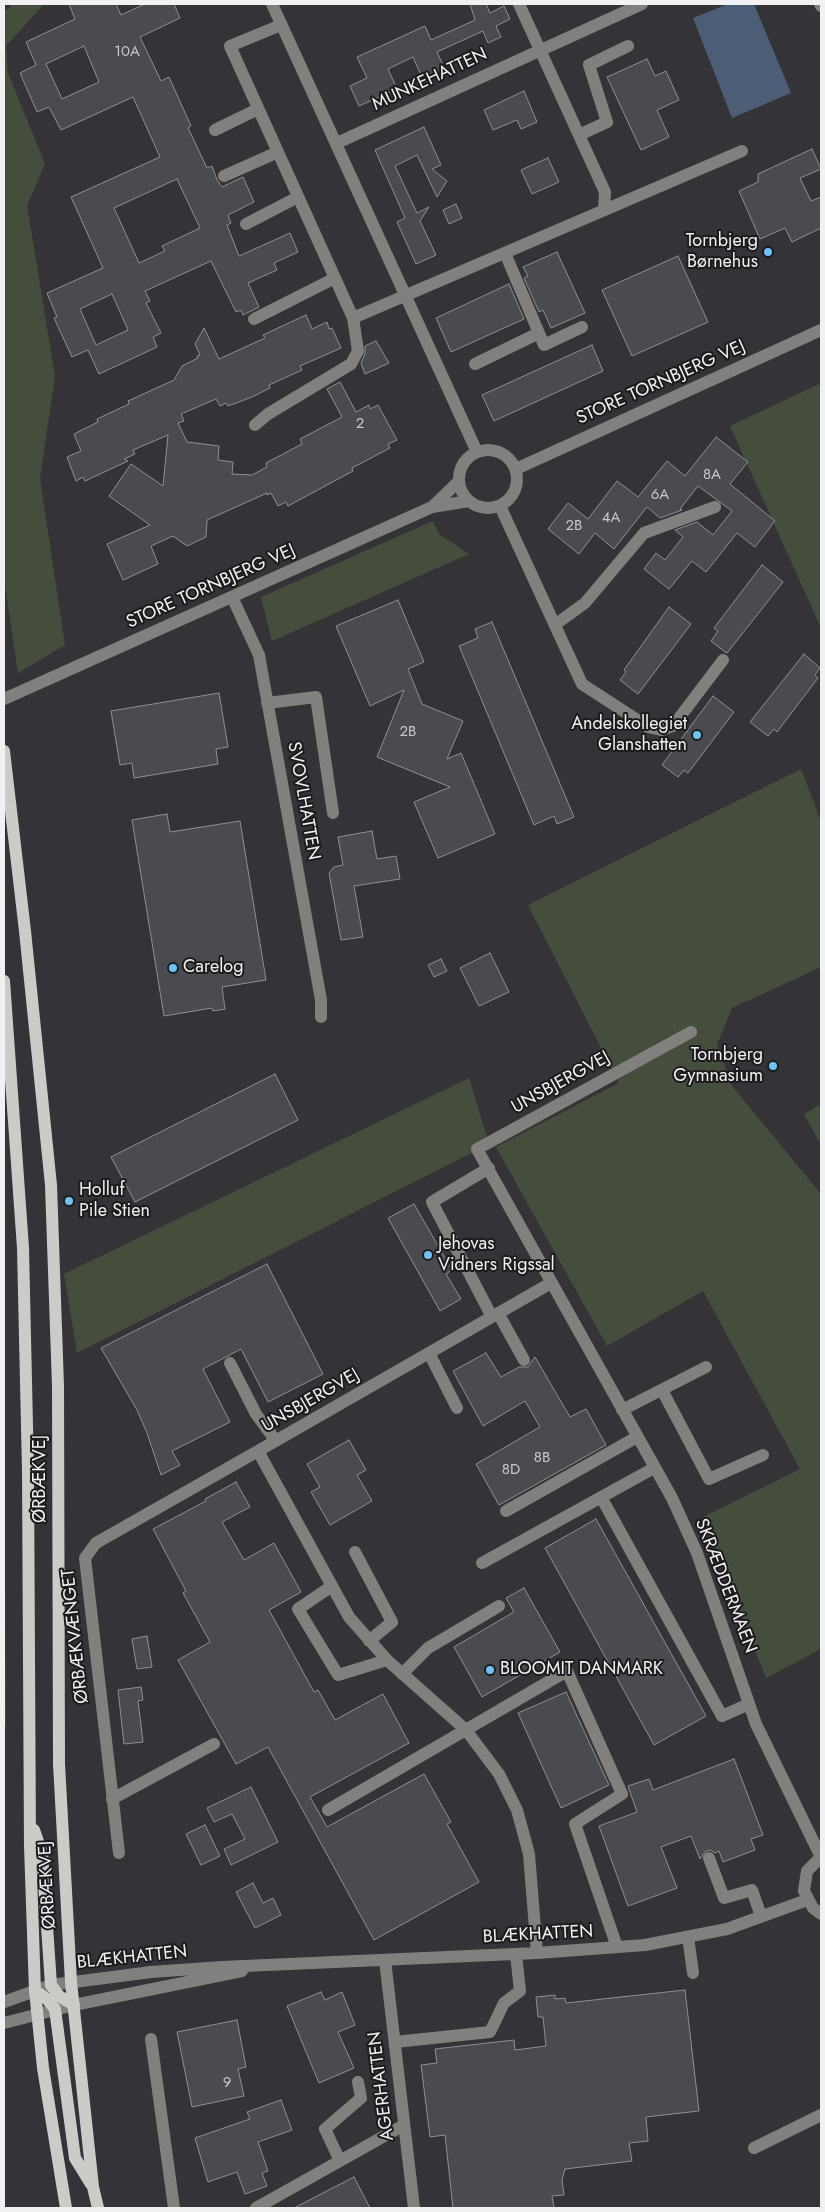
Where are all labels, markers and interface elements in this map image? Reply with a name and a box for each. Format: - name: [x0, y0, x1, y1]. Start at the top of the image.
- house number: 10A: [114, 43, 140, 61]
- street label: MUNKEHATTEN: [369, 44, 491, 116]
- place label: Tornbjerg Børnehus: [686, 231, 758, 274]
- marker: Tornbjerg Børnehus: [762, 246, 774, 258]
- street label: STORE TORNBJERG VEJ: [573, 336, 749, 430]
- house number: 2: [356, 415, 364, 433]
- house number: 8A: [703, 466, 721, 484]
- house number: 6A: [651, 486, 669, 504]
- house number: 4A: [602, 509, 620, 527]
- house number: 2B: [566, 517, 582, 535]
- street label: STORE TORNBJERG VEJ: [123, 540, 299, 634]
- place label: Andelskollegiet Glanshatten: [571, 714, 687, 756]
- house number: 2B: [400, 723, 416, 741]
- marker: Andelskollegiet Glanshatten: [691, 729, 703, 741]
- street label: SVOVLHATTEN: [282, 740, 324, 862]
- place label: Carelog: [183, 957, 243, 979]
- marker: Carelog: [167, 962, 179, 974]
- place label: Tornbjerg Gymnasium: [673, 1045, 763, 1088]
- street label: UNSBJERGVEJ: [508, 1047, 614, 1119]
- marker: Tornbjerg Gymnasium: [767, 1060, 779, 1072]
- place label: Holluf Pile Stien: [79, 1180, 150, 1222]
- marker: Holluf Pile Stien: [63, 1195, 75, 1207]
- place label: Jehovas Vidners Rigssal: [438, 1234, 555, 1276]
- marker: Jehovas Vidners Rigssal: [422, 1249, 434, 1261]
- street label: UNSBJERGVEJ: [258, 1364, 364, 1438]
- street label: ØRBÆKVEJ: [30, 1435, 52, 1523]
- house number: 8B: [534, 1449, 550, 1467]
- house number: 8D: [502, 1461, 520, 1479]
- street label: SKRÆDDERMAEN: [689, 1516, 761, 1656]
- street label: ØRBÆKVÆNGET: [58, 1567, 94, 1705]
- place label: BLOOMIT DANMARK: [500, 1659, 663, 1681]
- marker: BLOOMIT DANMARK: [484, 1664, 496, 1676]
- street label: ØRBÆKVEJ: [35, 1840, 61, 1930]
- street label: BLÆKHATTEN: [482, 1921, 594, 1949]
- street label: BLÆKHATTEN: [76, 1941, 188, 1975]
- street label: AGERHATTEN: [365, 2030, 399, 2142]
- house number: 9: [223, 2074, 231, 2092]

